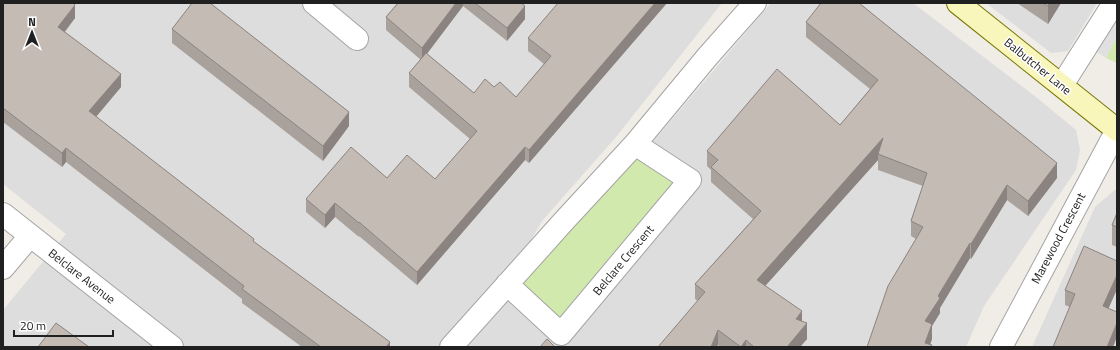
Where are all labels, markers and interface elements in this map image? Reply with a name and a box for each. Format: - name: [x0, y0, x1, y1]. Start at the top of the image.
- north arrow: [12, 12, 52, 52]
- text: N: [28, 14, 36, 30]
- street label: Balbutcher Lane: [1000, 33, 1076, 99]
- street label: Marewood Crescent: [1026, 188, 1090, 287]
- street label: Belclare Crescent: [588, 220, 659, 299]
- street label: Belclare Avenue: [44, 244, 120, 308]
- scale bar: [14, 312, 113, 338]
- text: 20 m: [20, 316, 46, 335]

